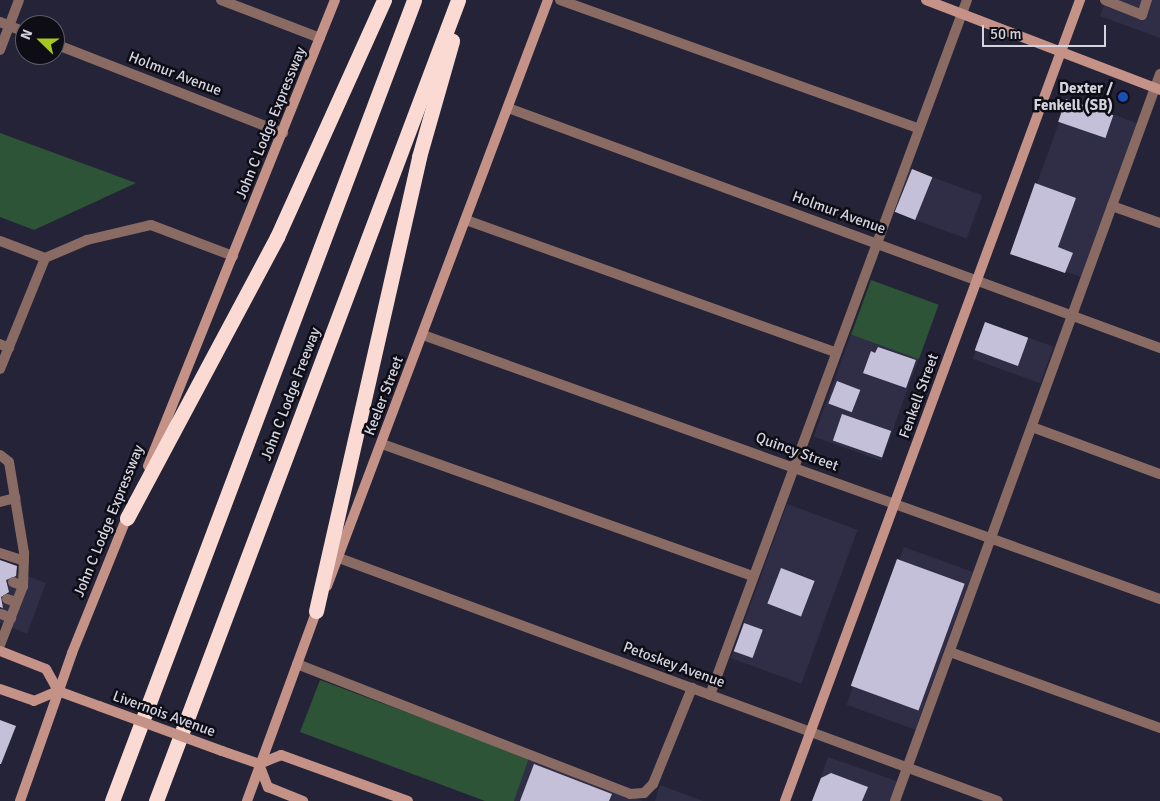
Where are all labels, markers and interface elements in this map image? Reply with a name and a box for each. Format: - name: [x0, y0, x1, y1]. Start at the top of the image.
- north arrow: [15, 15, 65, 65]
- scale bar: [985, 15, 1109, 47]
- text: 50 m: [990, 25, 1021, 43]
- text: N: [17, 27, 36, 42]
- street label: John C Lodge Expressway: [232, 44, 310, 202]
- street label: Holmur Avenue: [126, 48, 224, 100]
- place label: Dexter / Fenkell (SB): [1033, 79, 1113, 114]
- marker: Dexter / Fenkell (SB): [1117, 91, 1129, 103]
- street label: Holmur Avenue: [790, 188, 888, 238]
- street label: John C Lodge Freeway: [257, 325, 325, 463]
- street label: Fenkell Street: [895, 351, 943, 441]
- street label: Keeler Street: [361, 354, 407, 438]
- street label: Quincy Street: [753, 429, 841, 475]
- street label: John C Lodge Expressway: [70, 442, 148, 600]
- street label: Petoskey Avenue: [621, 638, 727, 692]
- street label: Livernois Avenue: [110, 687, 218, 741]

